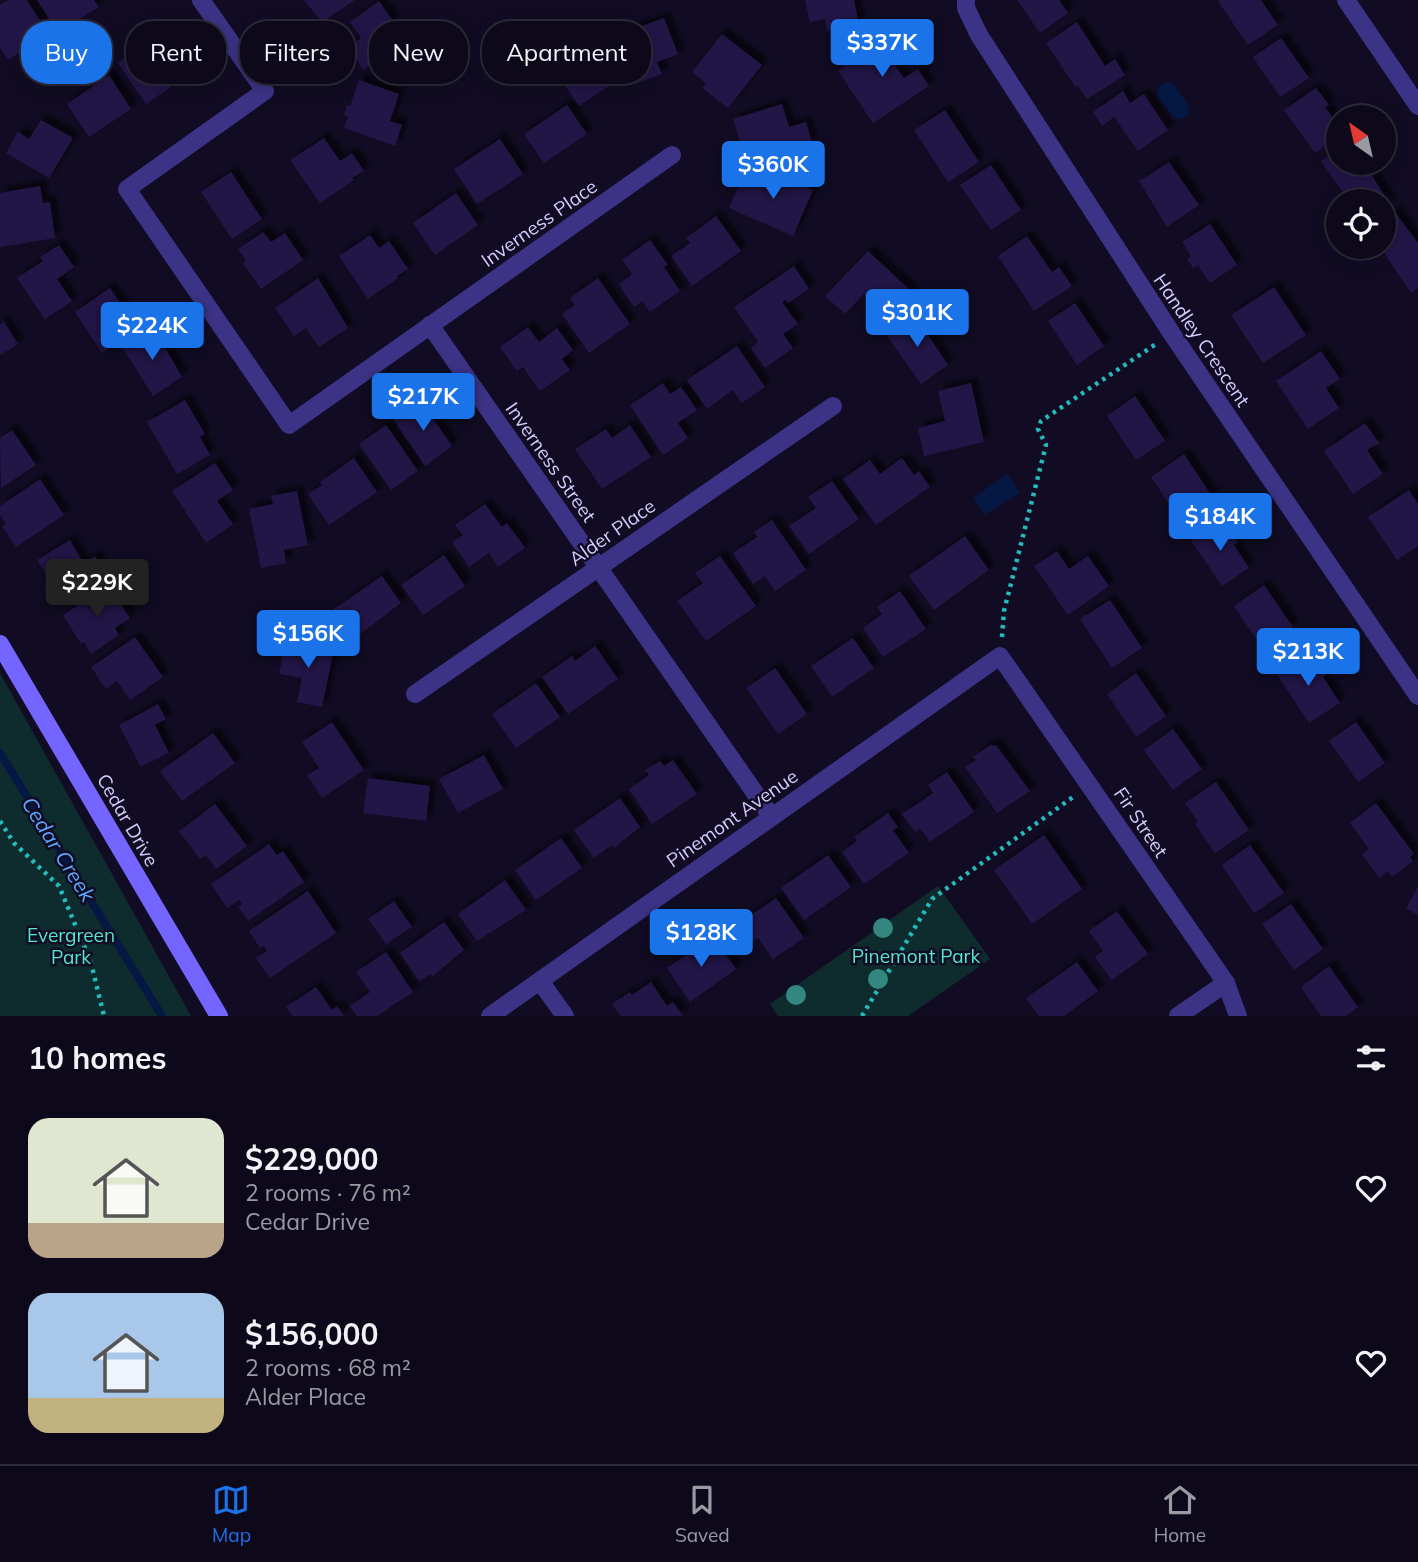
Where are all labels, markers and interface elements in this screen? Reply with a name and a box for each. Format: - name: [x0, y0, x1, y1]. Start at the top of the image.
- pin: $337K: [833, 20, 931, 79]
- chip: Buy: [21, 21, 112, 84]
- chip: Rent: [126, 21, 226, 84]
- chip: Filters: [240, 21, 355, 84]
- chip: New: [369, 21, 468, 84]
- chip: Apartment: [482, 21, 651, 84]
- text: $337K: [847, 27, 917, 56]
- north arrow: [1326, 105, 1396, 175]
- map controls: [1326, 105, 1396, 259]
- pin: $360K: [724, 142, 822, 201]
- text: $360K: [738, 149, 808, 178]
- street label: Inverness Place: [476, 174, 602, 272]
- button: locate: [1326, 189, 1396, 259]
- street label: Handley Crescent: [1149, 269, 1256, 411]
- pin: $301K: [868, 290, 966, 349]
- text: $301K: [882, 297, 952, 326]
- pin: $224K: [103, 302, 201, 362]
- text: $224K: [117, 310, 187, 339]
- pin: $217K: [374, 374, 472, 433]
- text: $217K: [388, 381, 458, 410]
- street label: Inverness Street: [501, 397, 601, 527]
- street label: Alder Place: [564, 494, 660, 570]
- pin: $184K: [1171, 494, 1269, 553]
- text: $184K: [1185, 501, 1255, 530]
- pin: $229K: [48, 560, 146, 619]
- text: $229K: [62, 567, 132, 596]
- pin: $156K: [259, 610, 357, 670]
- text: $156K: [273, 618, 343, 647]
- pin: $213K: [1259, 628, 1357, 688]
- text: $213K: [1273, 636, 1343, 665]
- street label: Pinemont Avenue: [662, 764, 802, 872]
- street label: Cedar Drive: [92, 769, 164, 871]
- street label: Fir Street: [1109, 782, 1173, 862]
- water label: Cedar Creek: [16, 792, 102, 907]
- pin: $128K: [652, 909, 750, 969]
- text: $128K: [666, 917, 736, 946]
- park label: Evergreen Park: [27, 923, 115, 969]
- park label: Pinemont Park: [852, 944, 981, 968]
- text: 10 homes: [28, 1039, 167, 1077]
- icon: filters: [1352, 1039, 1390, 1077]
- text: $229,000: [245, 1140, 378, 1178]
- icon: home: [84, 1146, 168, 1230]
- icon: heart: [1352, 1169, 1390, 1207]
- text: 2 rooms · 76 m²: [245, 1178, 411, 1207]
- text: Cedar Drive: [245, 1207, 370, 1236]
- text: $156,000: [245, 1315, 378, 1353]
- icon: home: [84, 1321, 168, 1405]
- icon: heart: [1352, 1344, 1390, 1382]
- text: 2 rooms · 68 m²: [245, 1353, 411, 1382]
- text: Alder Place: [245, 1382, 366, 1411]
- tab: Map: [212, 1481, 251, 1547]
- tab: Saved: [675, 1481, 730, 1547]
- tab: Home: [1154, 1481, 1206, 1547]

